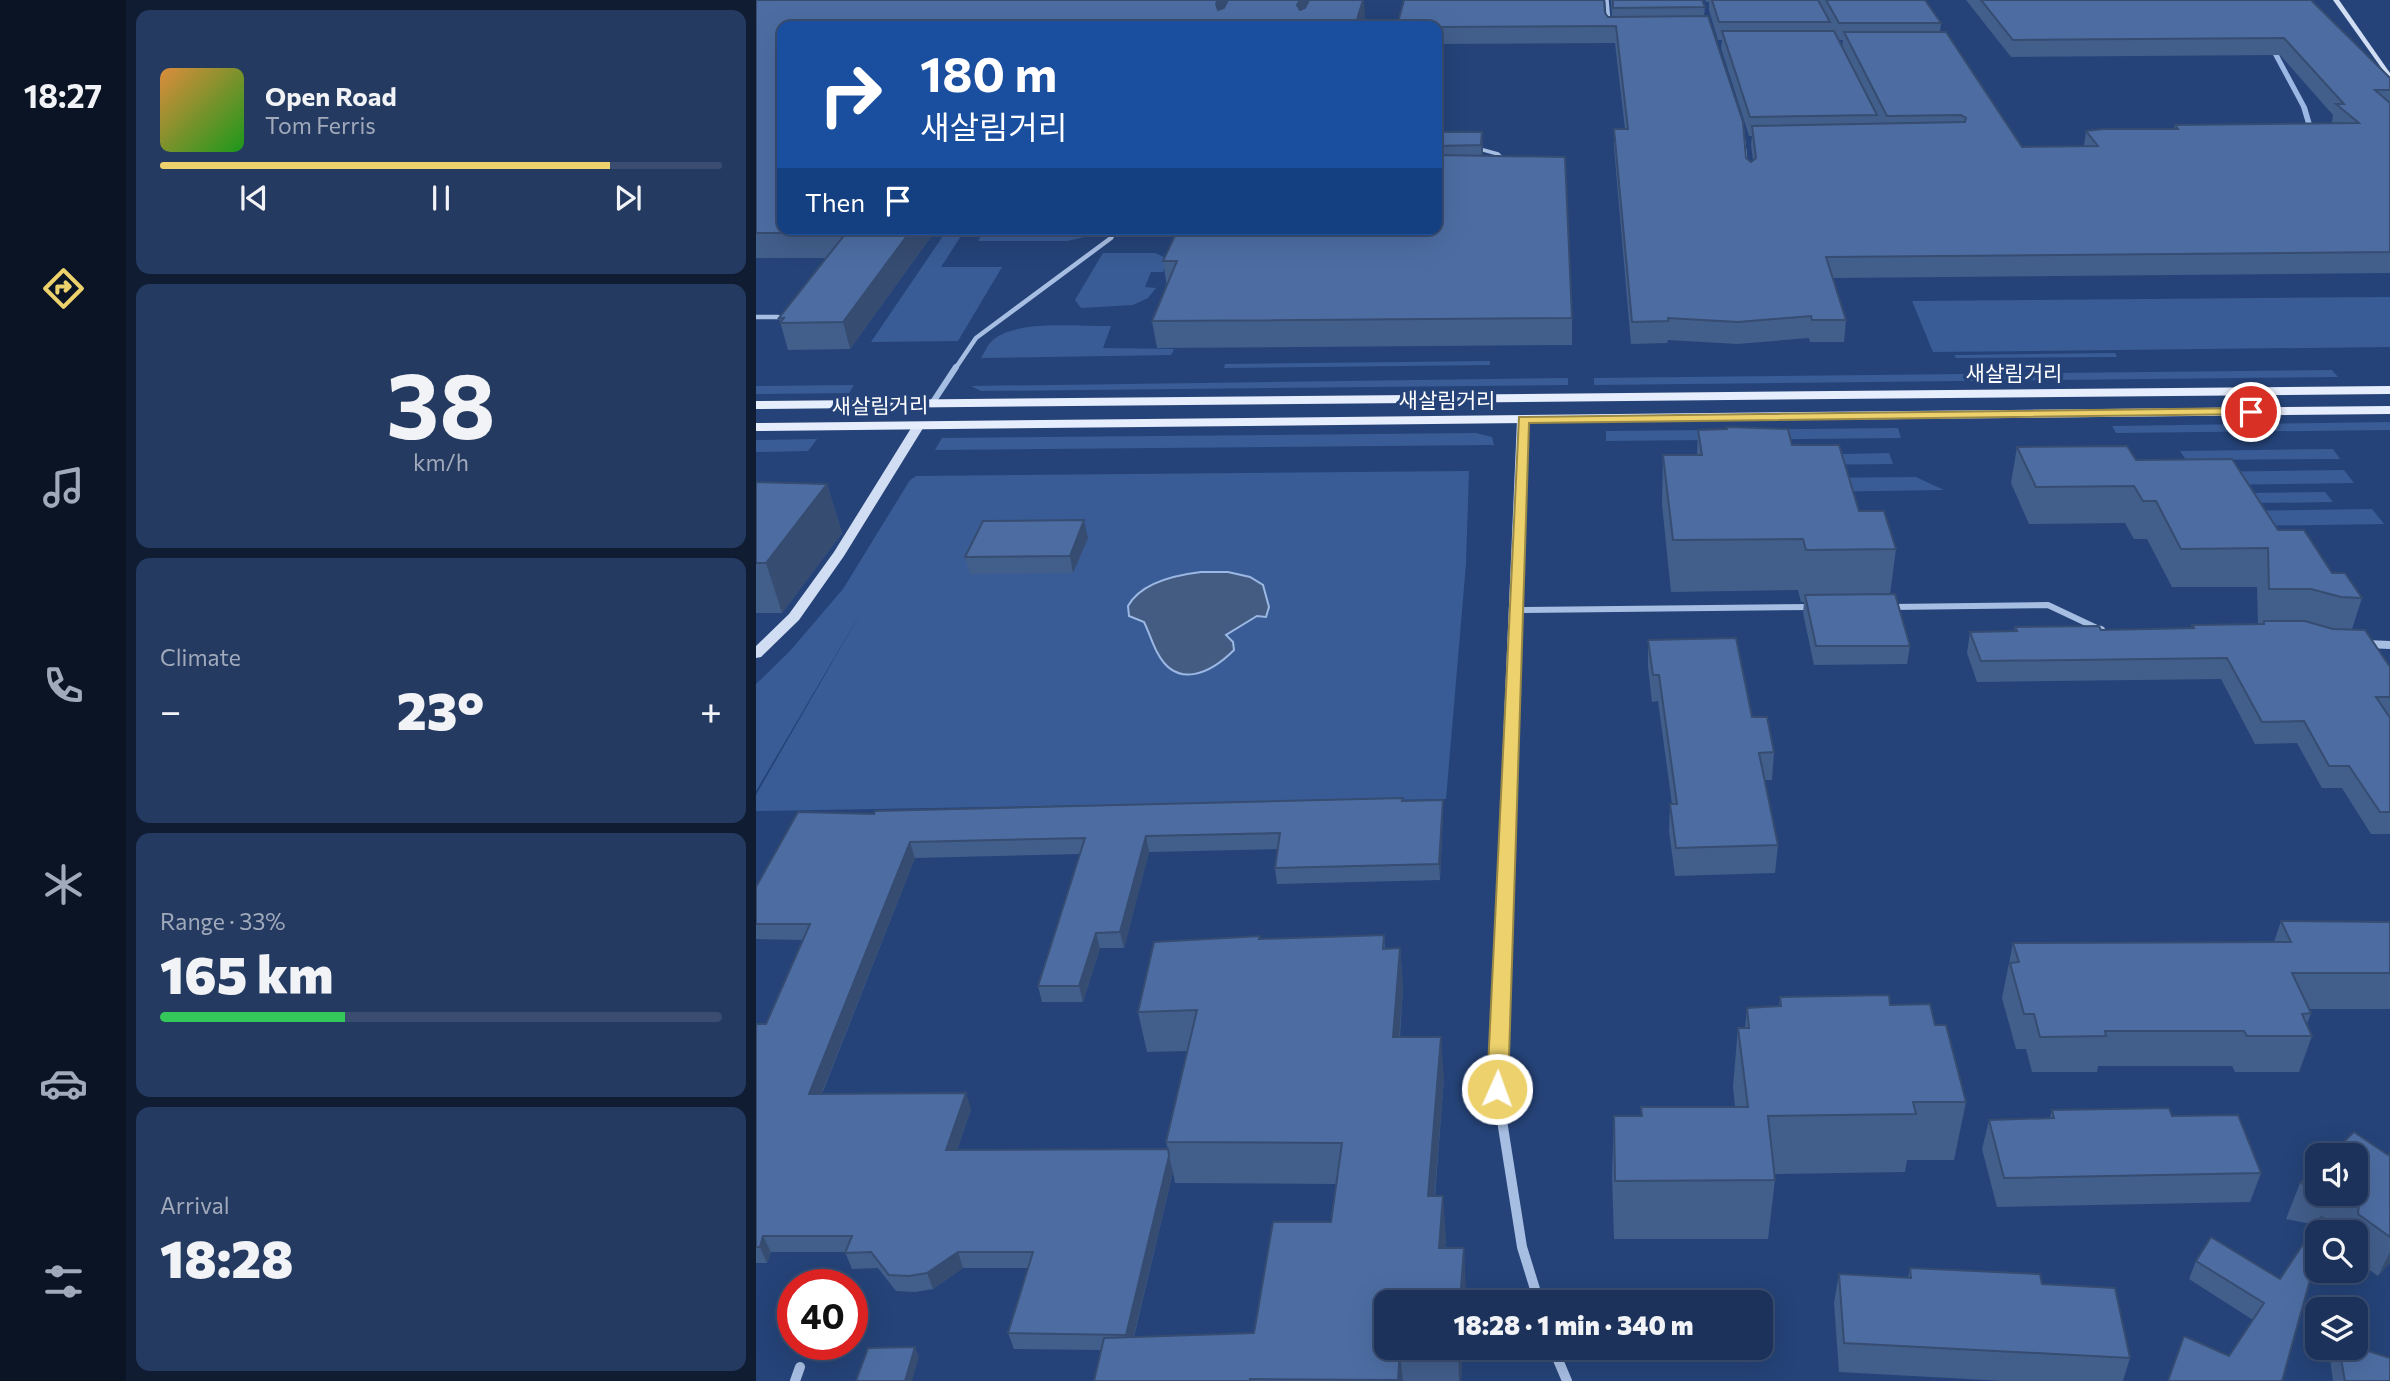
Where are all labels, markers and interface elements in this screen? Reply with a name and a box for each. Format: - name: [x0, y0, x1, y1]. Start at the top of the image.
- text: 180 m: [920, 42, 1057, 102]
- icon: right: [805, 49, 896, 140]
- text: 18:27: [24, 75, 102, 115]
- text: Open Road: [265, 80, 397, 111]
- text: 새살림거리: [920, 106, 1067, 146]
- text: Tom Ferris: [265, 111, 376, 139]
- icon: previous: [235, 179, 273, 217]
- icon: pause: [422, 179, 460, 217]
- icon: next: [609, 179, 647, 217]
- icon: arrive: [879, 182, 917, 220]
- text: Then: [805, 186, 865, 217]
- icon: directions: [39, 264, 88, 313]
- text: 38: [386, 346, 496, 458]
- street label: 새살림거리: [1966, 360, 2062, 385]
- pin: [2221, 382, 2281, 442]
- street label: 새살림거리: [1399, 387, 1495, 412]
- street label: 새살림거리: [831, 392, 929, 418]
- icon: arrive: [2232, 393, 2270, 431]
- text: km/h: [413, 448, 469, 476]
- icon: music: [39, 463, 88, 512]
- text: Climate: [160, 643, 241, 671]
- icon: phone: [39, 661, 88, 710]
- text: 23°: [397, 677, 484, 741]
- text: −: [160, 686, 182, 733]
- text: +: [700, 686, 722, 733]
- icon: climate: [39, 860, 88, 909]
- text: Range · 33%: [160, 907, 286, 935]
- text: 165 km: [160, 941, 333, 1005]
- position arrow: [1460, 1052, 1534, 1126]
- icon: car: [39, 1059, 88, 1108]
- map controls: [2305, 1143, 2368, 1360]
- button: sound: [2305, 1143, 2368, 1206]
- text: Arrival: [160, 1191, 230, 1219]
- button: search: [2305, 1220, 2368, 1283]
- text: 18:28: [160, 1225, 293, 1289]
- icon: filters: [39, 1257, 88, 1306]
- speed limit sign: 40: [777, 1269, 868, 1360]
- button: layers: [2305, 1297, 2368, 1360]
- text: 18:28 · 1 min · 340 m: [1453, 1309, 1694, 1340]

